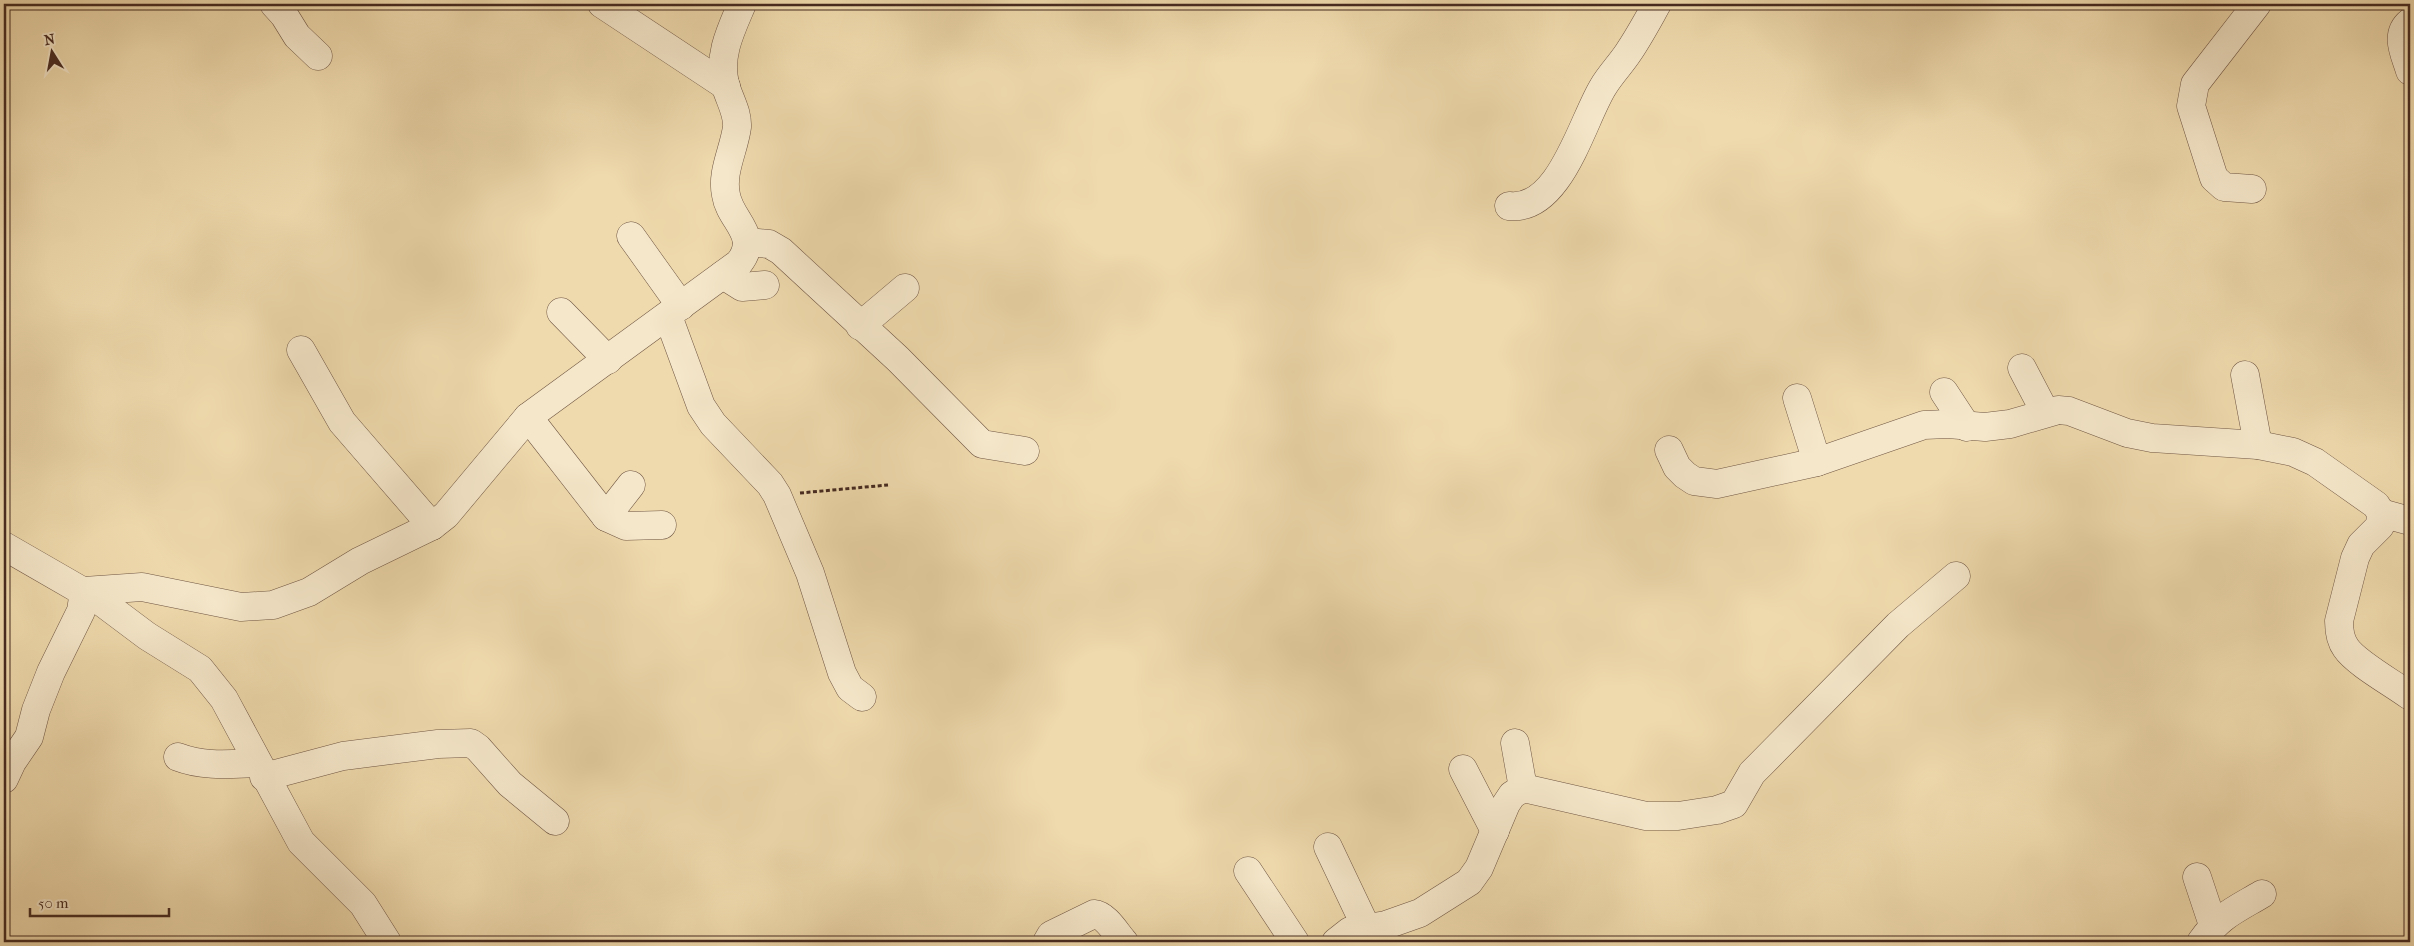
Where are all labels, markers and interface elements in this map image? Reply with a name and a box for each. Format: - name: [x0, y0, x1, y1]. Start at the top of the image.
- north arrow: [28, 28, 78, 78]
- text: N: [43, 30, 57, 49]
- scale bar: [30, 886, 169, 918]
- text: 50 m: [38, 894, 69, 912]

